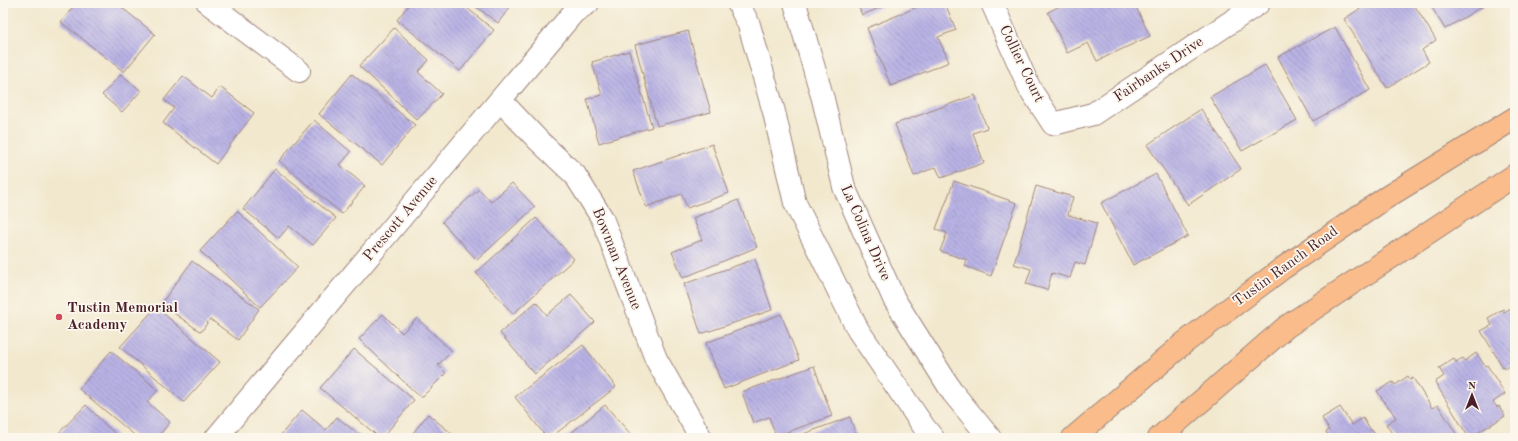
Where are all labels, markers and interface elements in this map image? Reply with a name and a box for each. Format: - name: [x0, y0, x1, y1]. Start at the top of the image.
- street label: Collier Court: [996, 23, 1046, 105]
- street label: Fairbanks Drive: [1111, 35, 1207, 105]
- street label: Prescott Avenue: [361, 173, 441, 264]
- street label: La Colina Drive: [837, 183, 893, 283]
- street label: Bowman Avenue: [589, 206, 643, 312]
- street label: Tustin Ranch Road: [1231, 224, 1341, 310]
- place label: Tustin Memorial Academy: [67, 301, 178, 333]
- marker: Tustin Memorial Academy: [54, 312, 64, 322]
- north arrow: [1452, 375, 1492, 415]
- text: N: [1468, 381, 1477, 392]

